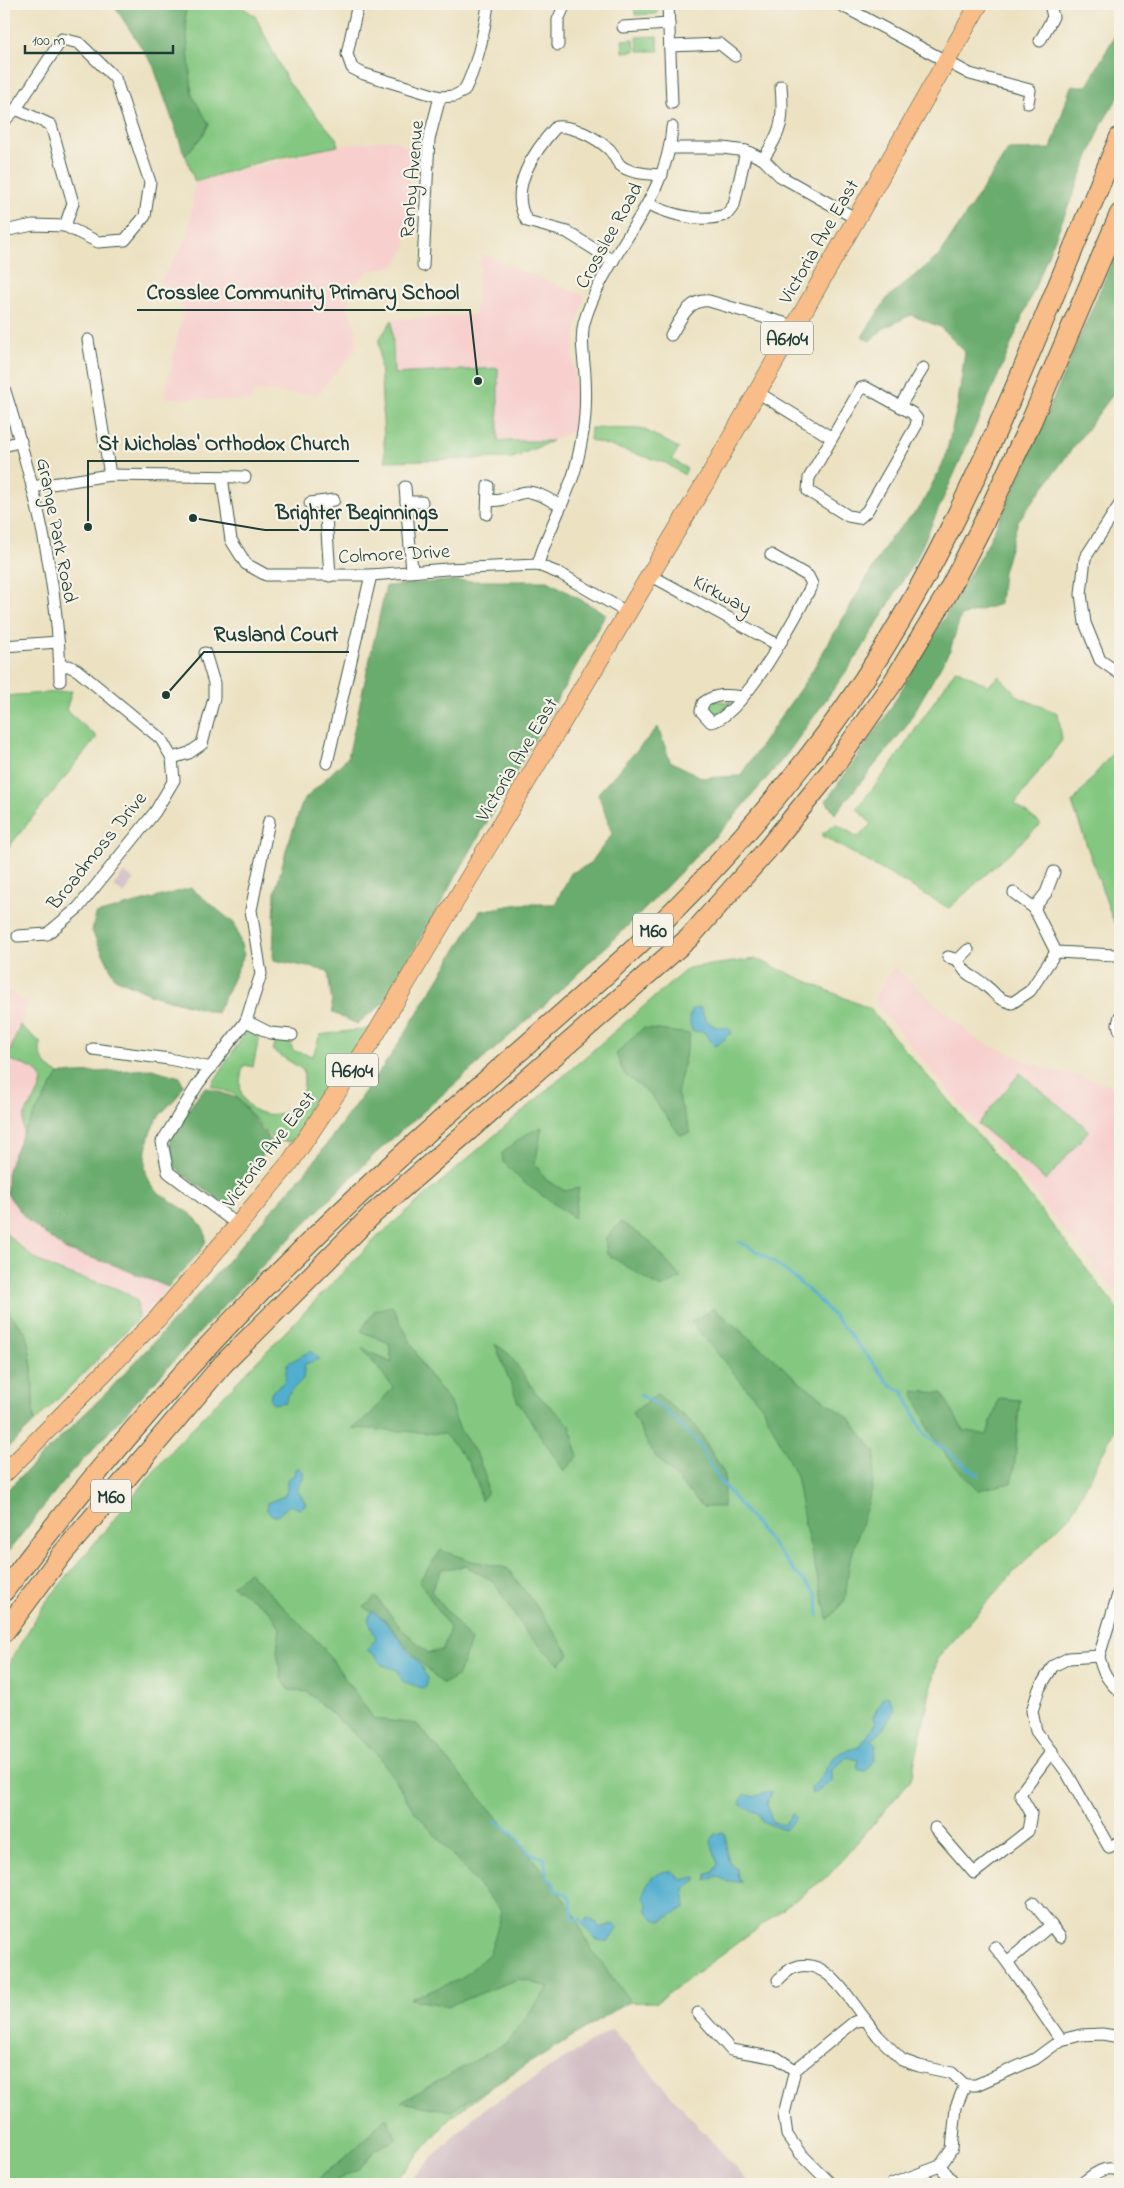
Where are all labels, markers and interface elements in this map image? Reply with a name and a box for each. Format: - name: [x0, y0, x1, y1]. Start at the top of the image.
- scale bar: [25, 22, 172, 54]
- text: 100 m: [32, 30, 65, 52]
- street label: Ranby Avenue: [394, 119, 433, 239]
- street label: Victoria Ave East: [772, 174, 868, 311]
- street label: Crosslee Road: [569, 178, 651, 295]
- callout: Crosslee Community Primary School: [137, 274, 470, 310]
- text: Crosslee Community Primary School: [147, 279, 460, 311]
- road number: A6104: [761, 322, 813, 354]
- callout: St Nicholas' Orthodox Church: [88, 425, 359, 461]
- text: St Nicholas' Orthodox Church: [98, 430, 350, 460]
- street label: Grange Park Road: [26, 456, 84, 606]
- callout: Brighter Beginnings: [265, 494, 448, 530]
- text: Brighter Beginnings: [275, 499, 439, 531]
- street label: Colmore Drive: [337, 538, 451, 573]
- street label: Kirkway: [687, 569, 757, 624]
- callout: Rusland Court: [204, 616, 349, 652]
- text: Rusland Court: [214, 621, 339, 651]
- street label: Victoria Ave East: [469, 693, 567, 829]
- street label: Broadmoss Drive: [40, 786, 155, 918]
- road number: M60: [633, 914, 673, 946]
- road number: A6104: [326, 1054, 378, 1086]
- street label: Victoria Ave East: [216, 1086, 324, 1216]
- road number: M60: [91, 1480, 131, 1512]

